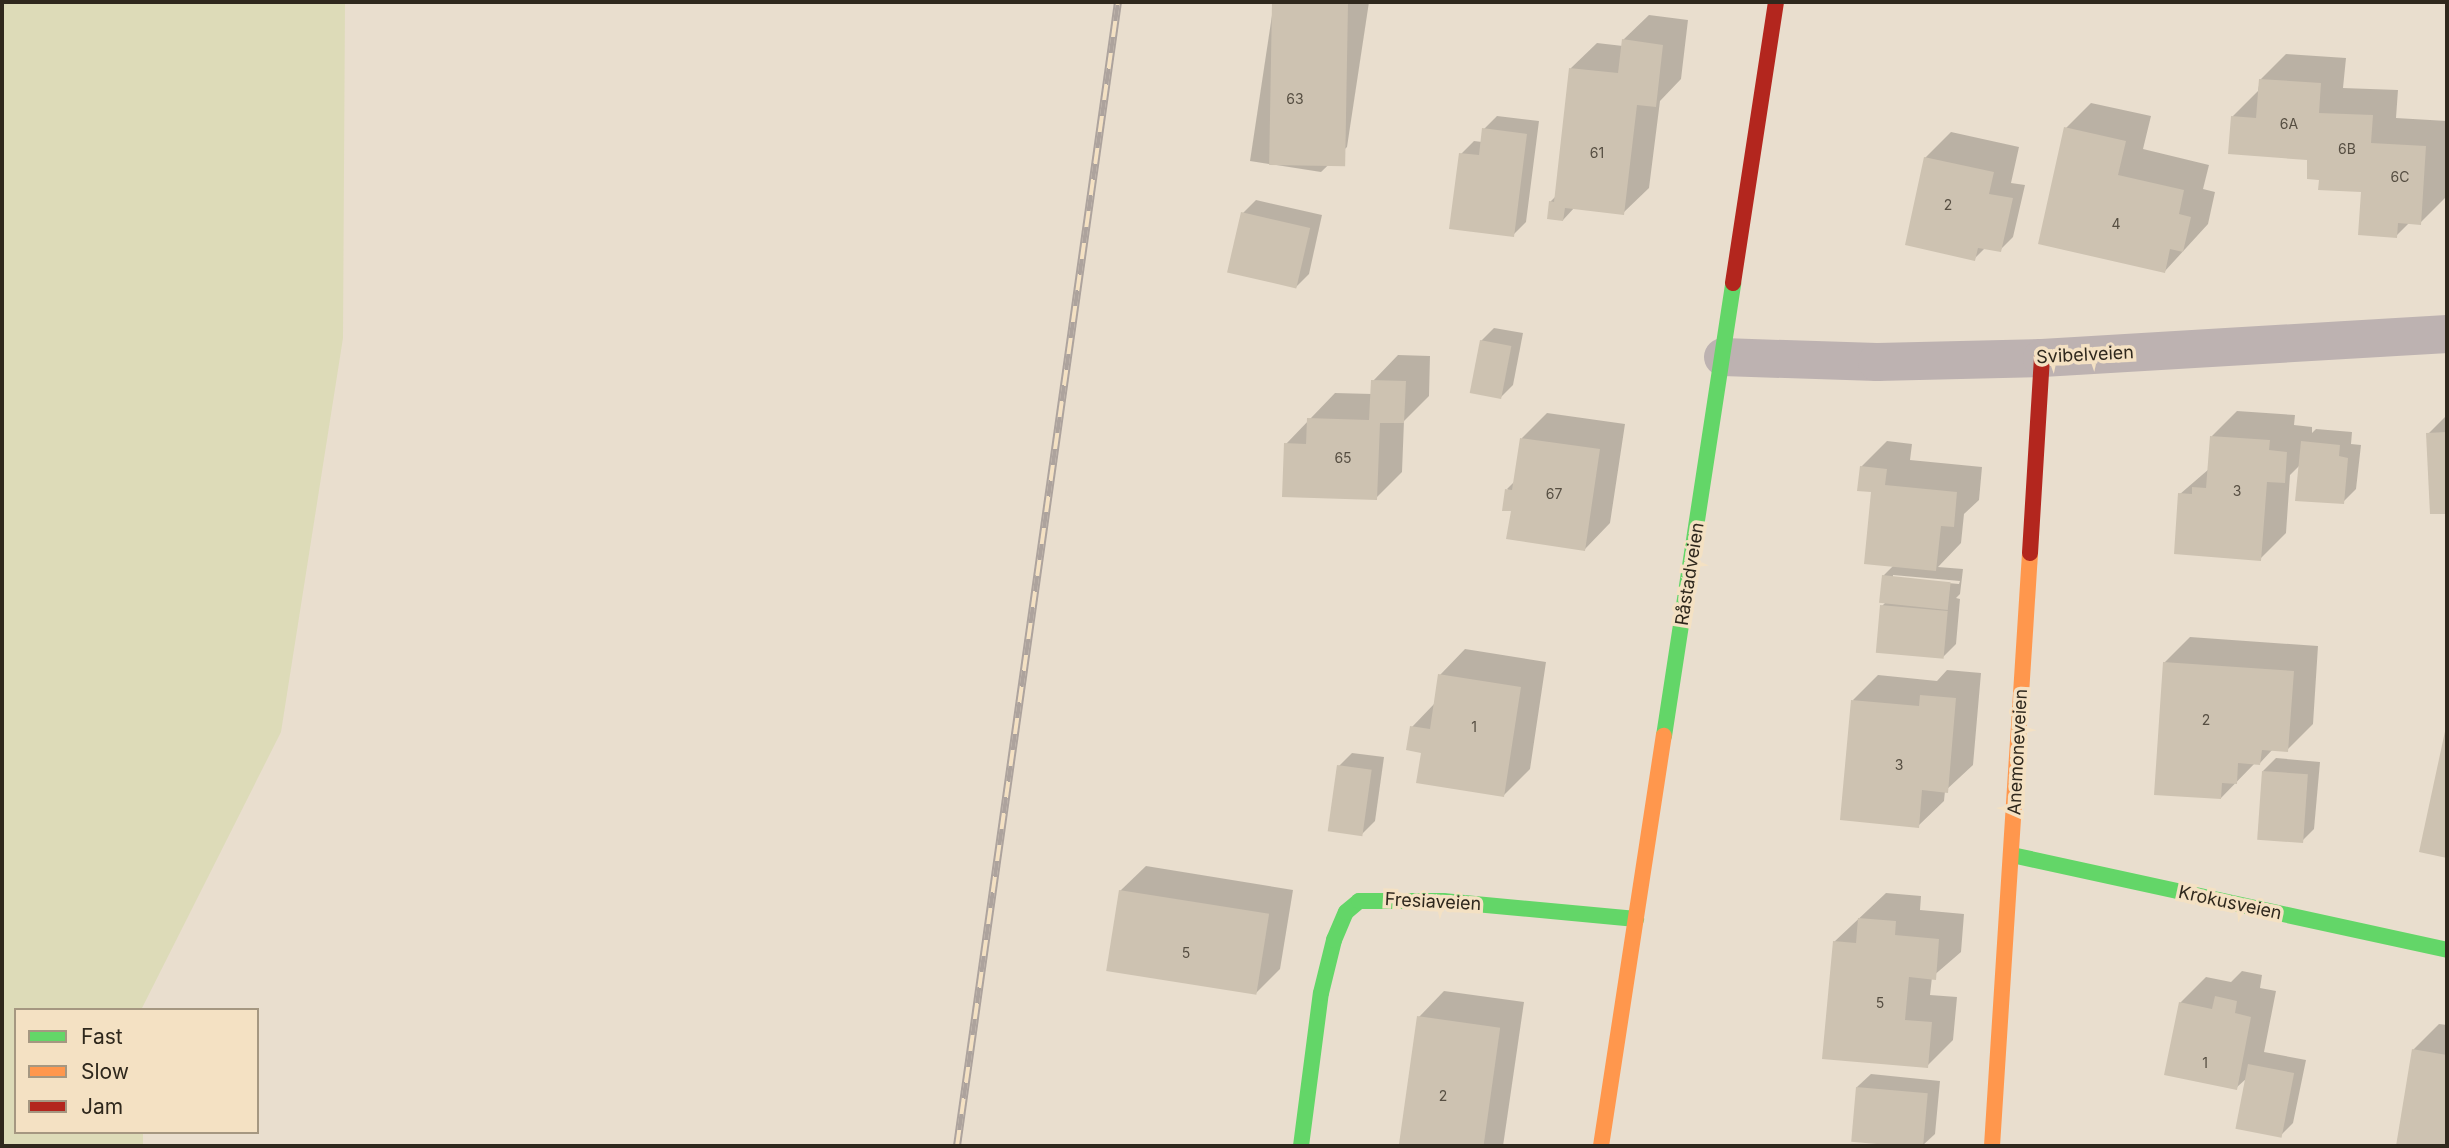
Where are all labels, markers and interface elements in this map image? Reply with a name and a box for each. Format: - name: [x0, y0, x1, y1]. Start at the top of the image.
- house number: 63: [1286, 91, 1304, 107]
- house number: 6A: [2280, 116, 2298, 132]
- house number: 6B: [2338, 141, 2356, 157]
- house number: 61: [1590, 145, 1604, 161]
- house number: 6C: [2391, 169, 2409, 185]
- house number: 2: [1944, 197, 1952, 213]
- house number: 4: [2111, 216, 2121, 232]
- street label: Svibelveien: [2036, 342, 2134, 368]
- house number: 65: [1334, 450, 1352, 466]
- house number: 3: [2233, 483, 2241, 499]
- house number: 67: [1546, 486, 1562, 502]
- street label: Råstadveien: [1671, 521, 1709, 627]
- street label: Anemoneveien: [2004, 688, 2032, 816]
- house number: 2: [2202, 712, 2210, 728]
- house number: 1: [1471, 719, 1477, 735]
- house number: 3: [1895, 757, 1903, 773]
- street label: Krokusveien: [2176, 882, 2284, 924]
- street label: Fresiaveien: [1384, 889, 1482, 915]
- house number: 5: [1182, 945, 1190, 961]
- house number: 5: [1876, 995, 1884, 1011]
- legend: [14, 1008, 259, 1134]
- text: Fast: [81, 1024, 123, 1049]
- house number: 1: [2202, 1055, 2208, 1071]
- text: Slow: [81, 1059, 129, 1084]
- house number: 2: [1439, 1088, 1447, 1104]
- text: Jam: [81, 1094, 123, 1119]

